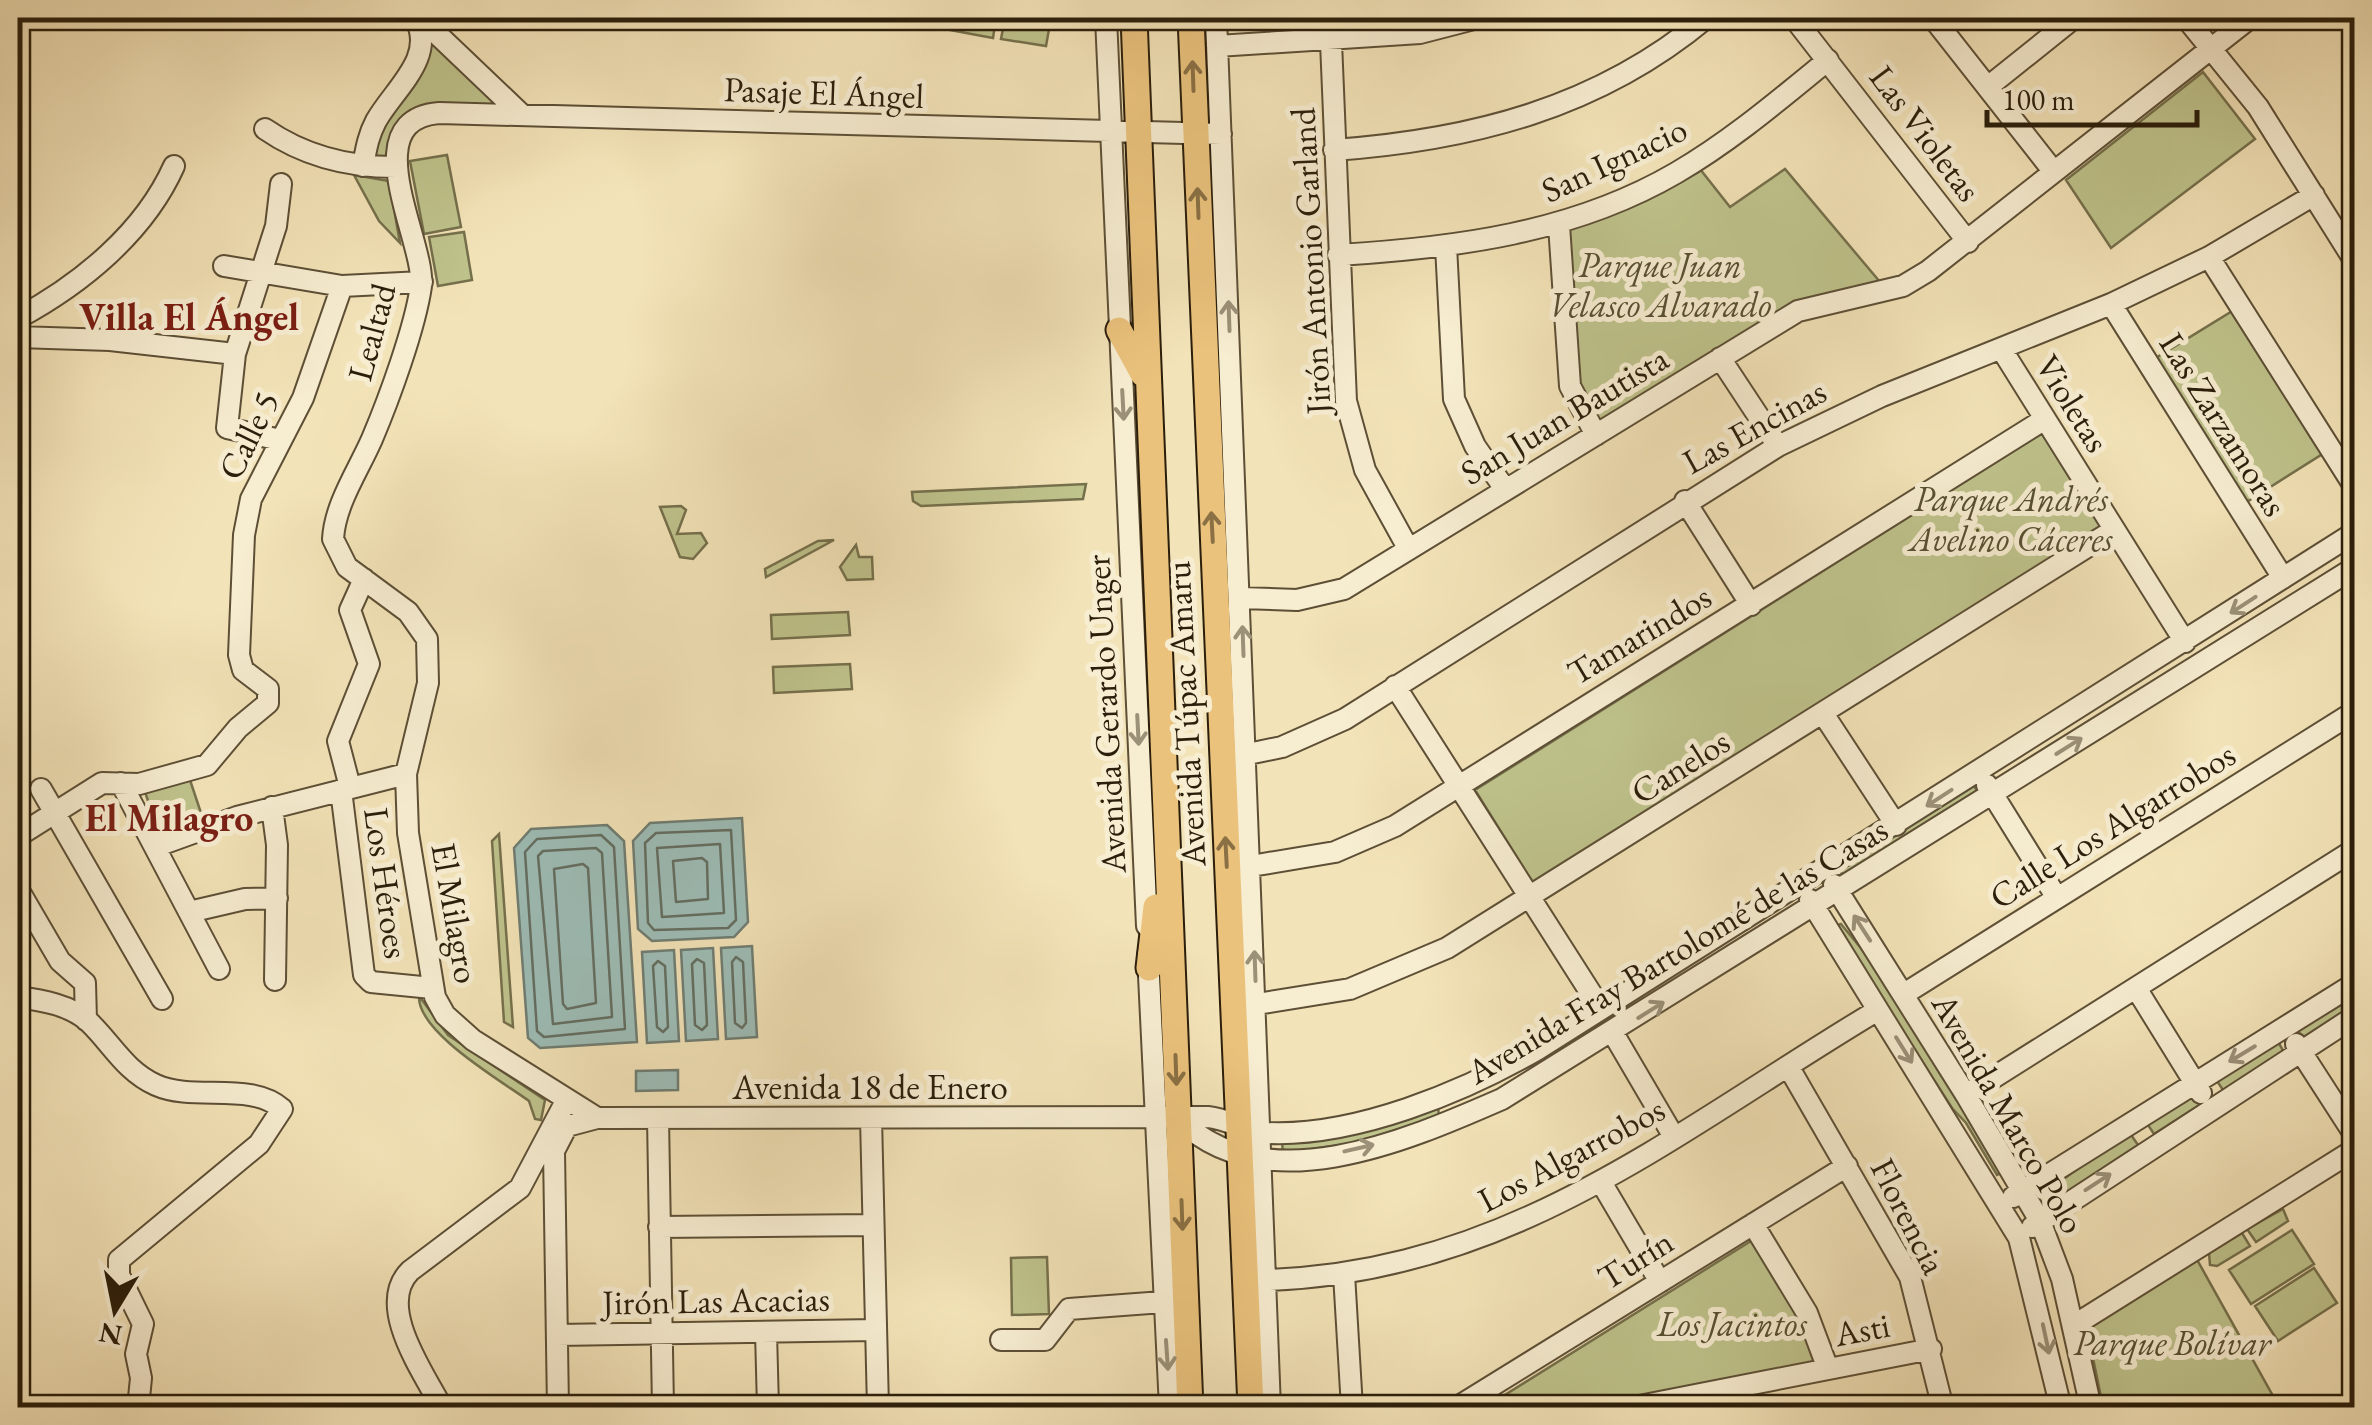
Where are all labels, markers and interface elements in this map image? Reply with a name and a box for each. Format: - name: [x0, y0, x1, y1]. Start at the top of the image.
- street label: Las Violetas: [1860, 56, 1992, 210]
- one-way arrow: [1184, 60, 1203, 92]
- scale bar: [1987, 65, 2197, 127]
- street label: Pasaje El Ángel: [723, 66, 925, 118]
- text: 100 m: [2002, 80, 2075, 119]
- street label: Jirón Antonio Garland: [1279, 106, 1341, 419]
- street label: San Ignacio: [1534, 106, 1694, 212]
- one-way arrow: [1188, 187, 1207, 219]
- park label: Parque Juan Velasco Alvarado: [1549, 242, 1772, 327]
- street label: Lealtad: [336, 278, 406, 386]
- district label: Villa El Ángel: [79, 292, 299, 341]
- one-way arrow: [1219, 301, 1238, 333]
- street label: Las Zarzamoras: [2150, 324, 2298, 524]
- street label: San Juan Bautista: [1452, 335, 1676, 495]
- street label: Violetas: [2026, 346, 2120, 460]
- street label: Las Encinas: [1674, 368, 1834, 484]
- street label: Calle 5: [207, 383, 289, 487]
- one-way arrow: [1114, 389, 1133, 421]
- park label: Parque Andrés Avelino Cáceres: [1906, 476, 2113, 561]
- one-way arrow: [1202, 512, 1221, 544]
- street label: Avenida Gerardo Unger: [1074, 553, 1136, 875]
- street label: Avenida Túpac Amaru: [1155, 560, 1216, 869]
- street label: Tamarindos: [1559, 574, 1719, 694]
- one-way arrow: [2229, 594, 2258, 615]
- one-way arrow: [1233, 625, 1252, 657]
- one-way arrow: [1129, 714, 1148, 746]
- street label: Canelos: [1622, 718, 1738, 814]
- street label: Calle Los Algarrobos: [1981, 731, 2243, 919]
- one-way arrow: [2054, 736, 2082, 757]
- one-way arrow: [1926, 787, 1954, 808]
- district label: El Milagro: [85, 793, 253, 842]
- street label: Los Héroes: [354, 805, 420, 961]
- street label: Avenida Fray Bartolomé de las Casas: [1457, 806, 1896, 1094]
- one-way arrow: [1216, 836, 1235, 869]
- street label: El Milagro: [422, 839, 490, 987]
- one-way arrow: [1851, 915, 1872, 943]
- one-way arrow: [1246, 950, 1265, 982]
- street label: Avenida Marco Polo: [1921, 984, 2096, 1241]
- one-way arrow: [1636, 999, 1665, 1020]
- one-way arrow: [1893, 1035, 1914, 1064]
- one-way arrow: [2228, 1044, 2257, 1064]
- one-way arrow: [1166, 1054, 1185, 1086]
- street label: Avenida 18 de Enero: [731, 1064, 1008, 1109]
- street label: Los Algarrobos: [1470, 1086, 1672, 1222]
- one-way arrow: [1342, 1138, 1374, 1156]
- street label: Florencia: [1861, 1150, 1957, 1282]
- one-way arrow: [2084, 1172, 2112, 1193]
- one-way arrow: [1173, 1199, 1192, 1231]
- street label: Turín: [1589, 1219, 1681, 1299]
- north arrow: [65, 1260, 165, 1360]
- street label: Jirón Las Acacias: [599, 1276, 830, 1325]
- park label: Los Jacintos: [1656, 1301, 1807, 1346]
- street label: Asti: [1830, 1302, 1893, 1357]
- text: N: [96, 1315, 125, 1354]
- park label: Parque Bolívar: [2073, 1320, 2273, 1365]
- one-way arrow: [2038, 1322, 2056, 1354]
- one-way arrow: [1157, 1339, 1176, 1371]

